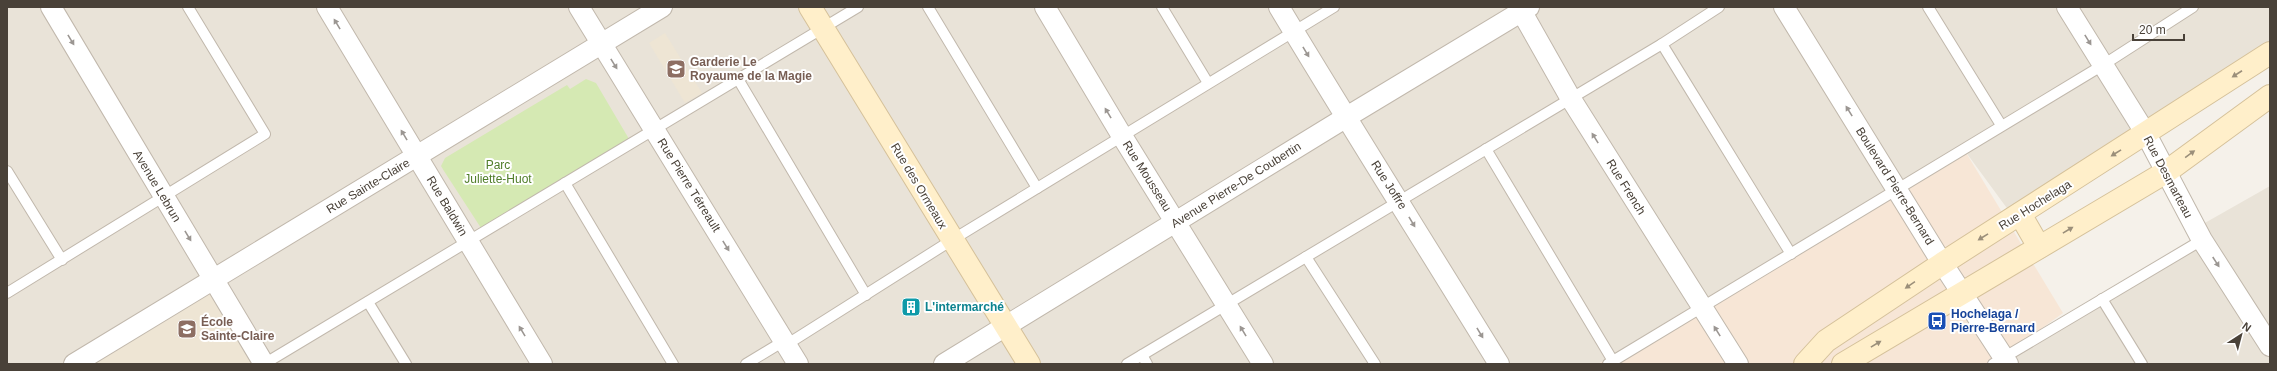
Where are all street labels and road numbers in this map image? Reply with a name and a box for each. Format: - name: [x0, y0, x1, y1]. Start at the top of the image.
- street label: Boulevard Pierre-Bernard: [1853, 125, 1937, 247]
- street label: Rue Desmarteau: [2141, 134, 2195, 220]
- street label: Rue Pierre Tétreault: [654, 136, 724, 235]
- street label: Rue Mousseau: [1120, 138, 1174, 214]
- street label: Avenue Pierre-De Coubertin: [1168, 139, 1304, 231]
- street label: Rue des Ormeaux: [888, 141, 950, 231]
- street label: Avenue Lebrun: [130, 148, 184, 224]
- street label: Rue Sainte-Claire: [324, 155, 412, 216]
- street label: Rue French: [1603, 157, 1649, 217]
- street label: Rue Joffre: [1368, 158, 1410, 212]
- street label: Rue Baldwin: [424, 174, 470, 238]
- street label: Rue Hochelaga: [1996, 177, 2074, 233]

